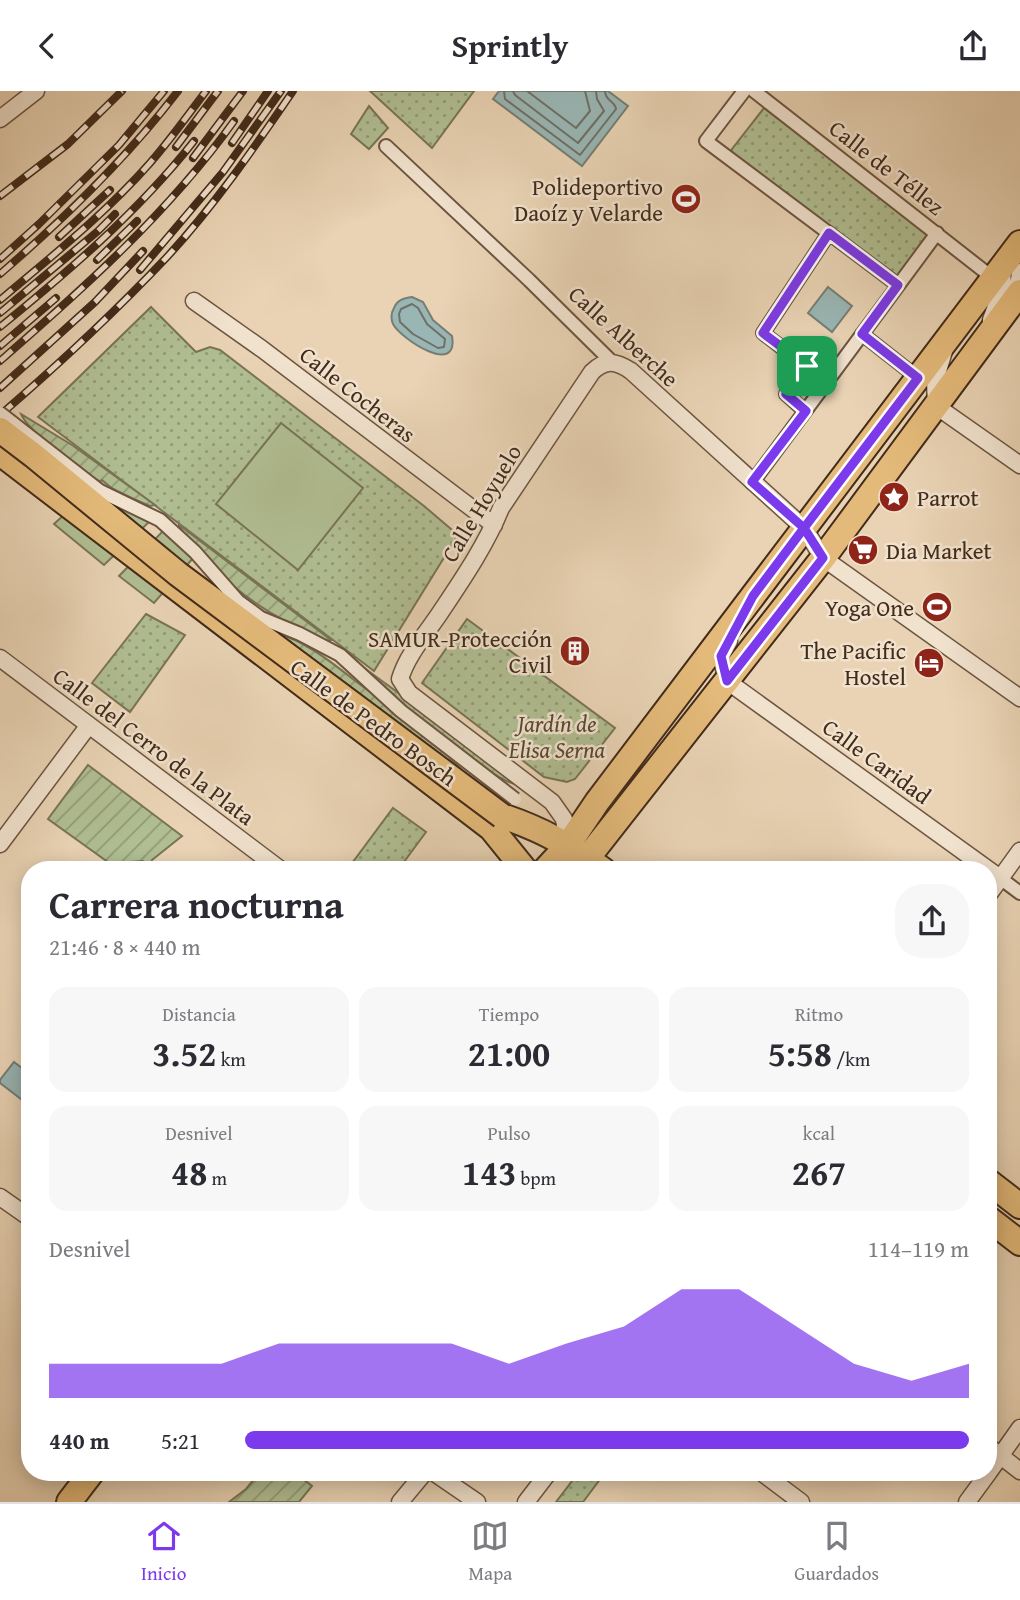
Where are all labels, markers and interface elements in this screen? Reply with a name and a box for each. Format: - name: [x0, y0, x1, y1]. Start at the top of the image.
- text: Sprintly: [452, 22, 568, 69]
- icon: back: [28, 27, 66, 65]
- icon: share: [954, 27, 992, 65]
- street label: Calle de Téllez: [823, 112, 951, 222]
- place label: Polideportivo Daoíz y Velarde: [514, 170, 663, 229]
- sports icon: Polideportivo Daoíz y Velarde: [669, 182, 703, 216]
- street label: Calle Alberche: [562, 278, 686, 394]
- pin: [777, 336, 837, 396]
- street label: Calle Cocheras: [293, 338, 423, 450]
- icon: arrive: [788, 347, 826, 385]
- street label: Calle Hoyuelo: [433, 438, 529, 568]
- place icon: Parrot: [877, 480, 911, 514]
- place label: Parrot: [917, 481, 979, 514]
- supermarket icon: Dia Market: [846, 533, 880, 567]
- place label: Dia Market: [886, 534, 992, 567]
- sports icon: Yoga One: [920, 590, 954, 624]
- place label: Yoga One: [825, 591, 914, 624]
- place label: SAMUR-Protección Civil: [368, 622, 552, 681]
- building icon: SAMUR-Protección Civil: [558, 634, 592, 668]
- place label: The Pacific Hostel: [800, 634, 906, 693]
- hotel icon: The Pacific Hostel: [912, 646, 946, 680]
- street label: Calle de Pedro Bosch: [284, 650, 464, 794]
- street label: Calle del Cerro de la Plata: [46, 659, 262, 833]
- park label: Jardín de Elisa Serna: [508, 707, 606, 766]
- street label: Calle Caridad: [816, 710, 939, 812]
- text: Carrera nocturna: [49, 876, 344, 932]
- button: share: [895, 884, 969, 958]
- text: 21:46 · 8 × 440 m: [49, 930, 201, 963]
- text: Distancia: [162, 1000, 236, 1028]
- text: Tiempo: [479, 1000, 539, 1028]
- text: Ritmo: [795, 1000, 843, 1028]
- text: 3.52: [152, 1028, 216, 1079]
- text: 21:00: [468, 1028, 550, 1079]
- text: 5:58: [768, 1028, 832, 1079]
- text: km: [216, 1045, 246, 1073]
- text: /km: [832, 1045, 870, 1073]
- text: Desnivel: [165, 1119, 233, 1147]
- text: Pulso: [487, 1119, 531, 1147]
- text: kcal: [803, 1119, 835, 1147]
- text: 48: [171, 1147, 207, 1198]
- text: 143: [462, 1147, 516, 1198]
- text: 267: [792, 1147, 846, 1198]
- text: m: [207, 1164, 227, 1192]
- text: bpm: [516, 1164, 556, 1192]
- text: Desnivel: [49, 1232, 130, 1265]
- text: 114–119 m: [868, 1232, 969, 1265]
- text: 440 m: [49, 1424, 110, 1457]
- text: 5:21: [161, 1424, 200, 1457]
- tab: Inicio: [141, 1517, 186, 1587]
- tab: Mapa: [468, 1517, 512, 1587]
- tab: Guardados: [794, 1517, 879, 1587]

